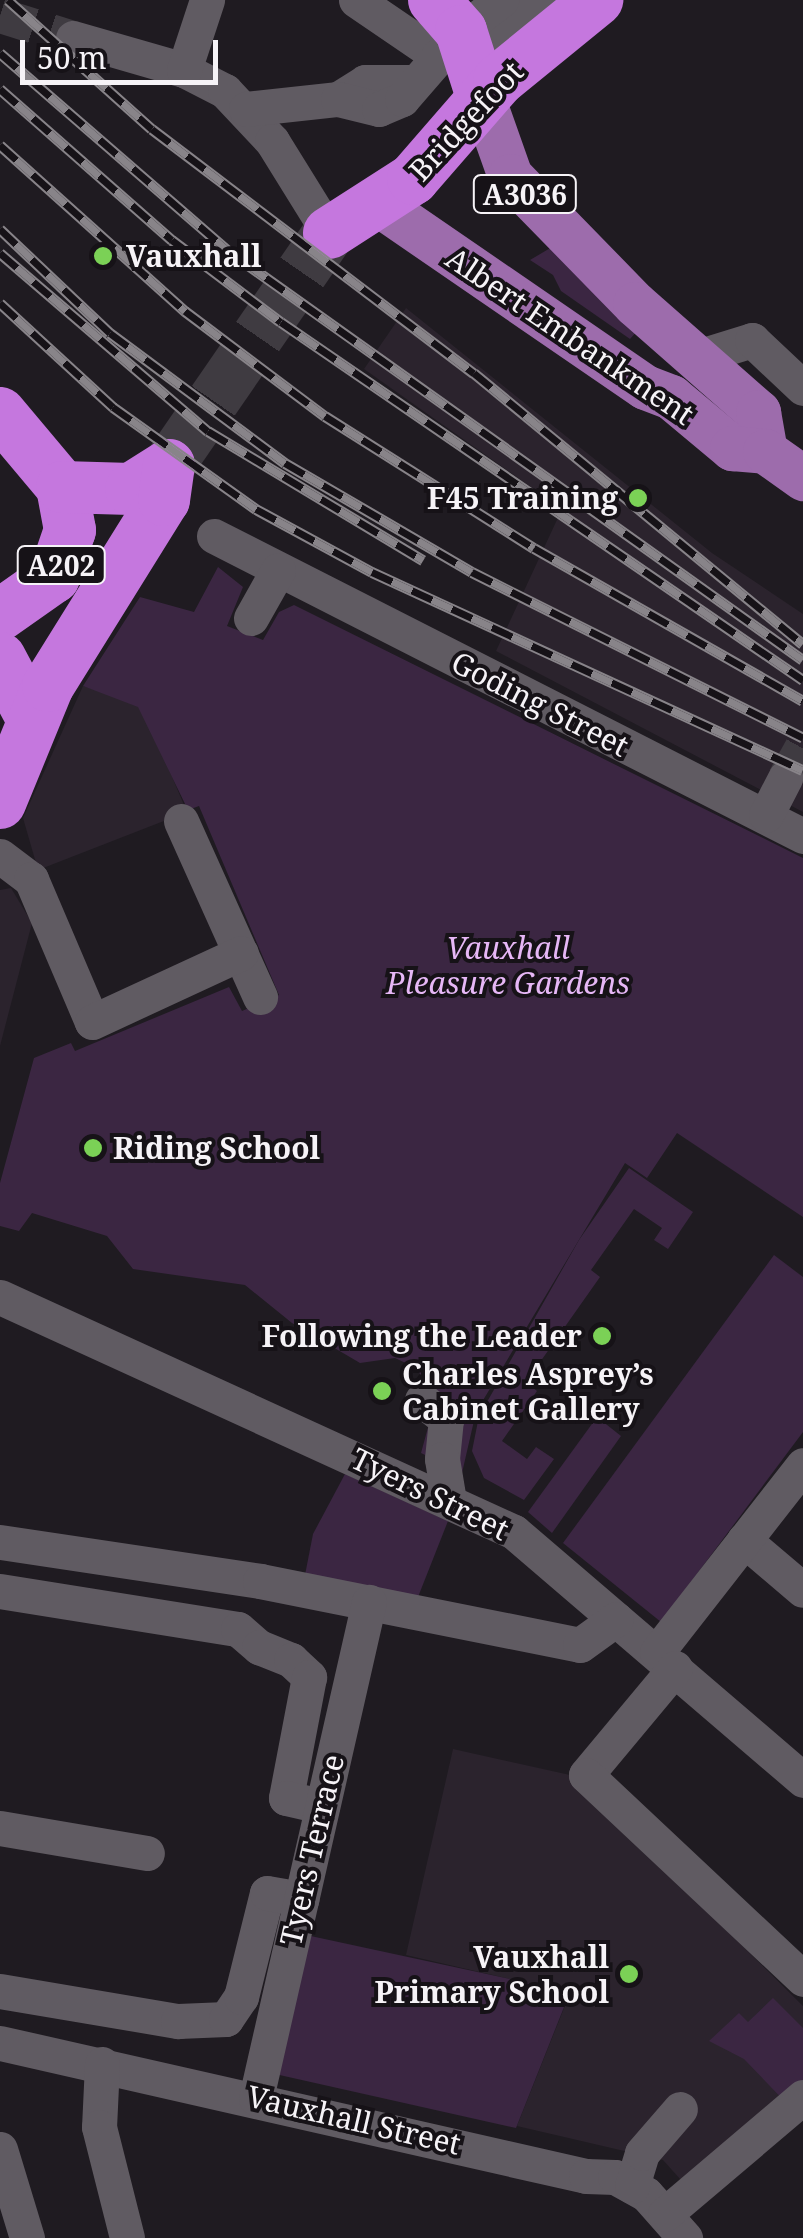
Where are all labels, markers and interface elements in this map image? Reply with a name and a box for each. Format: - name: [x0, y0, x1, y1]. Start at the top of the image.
- scale bar: [25, 20, 222, 82]
- text: 50 m: [37, 37, 107, 78]
- street label: Bridgefoot: [402, 54, 530, 188]
- road number: A3036: [472, 171, 578, 217]
- place label: Vauxhall: [126, 238, 262, 274]
- street label: Albert Embankment: [439, 240, 701, 432]
- marker: Vauxhall: [90, 243, 116, 269]
- place label: F45 Training: [427, 480, 618, 516]
- marker: F45 Training: [627, 487, 649, 509]
- road number: A202: [16, 542, 106, 588]
- street label: Goding Street: [446, 644, 634, 764]
- park label: Vauxhall Pleasure Gardens: [386, 930, 630, 1000]
- place label: Riding School: [113, 1130, 320, 1166]
- marker: Riding School: [82, 1137, 104, 1159]
- place label: Following the Leader: [262, 1318, 582, 1354]
- marker: Following the Leader: [591, 1325, 613, 1347]
- place label: Charles Asprey’s Cabinet Gallery: [402, 1356, 654, 1426]
- marker: Charles Asprey’s Cabinet Gallery: [371, 1380, 393, 1402]
- street label: Tyers Street: [345, 1440, 515, 1548]
- street label: Tyers Terrace: [273, 1751, 351, 1949]
- place label: Vauxhall Primary School: [375, 1939, 609, 2010]
- marker: Vauxhall Primary School: [618, 1963, 640, 1985]
- street label: Vauxhall Street: [244, 2078, 464, 2162]

